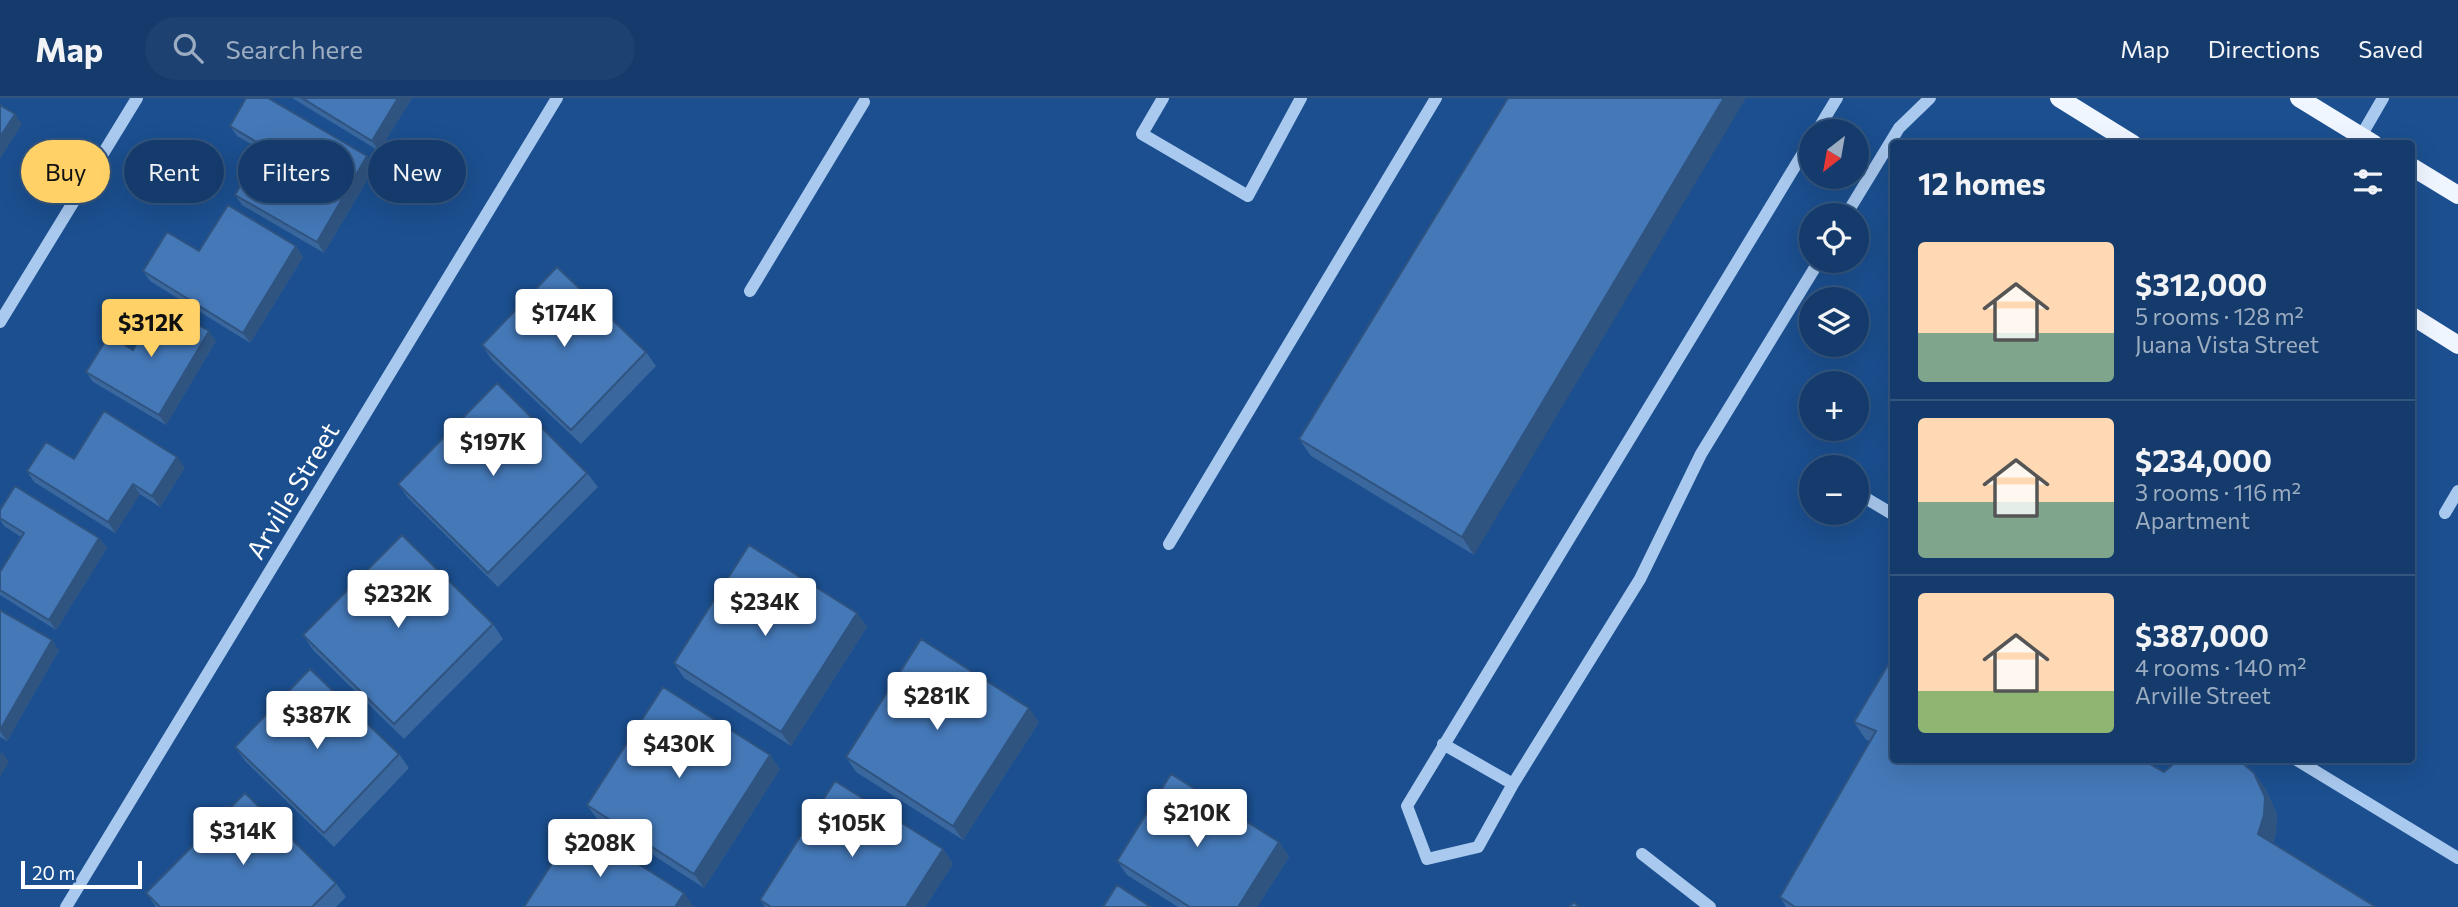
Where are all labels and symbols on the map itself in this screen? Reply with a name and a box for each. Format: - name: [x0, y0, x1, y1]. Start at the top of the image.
- north arrow: [1799, 119, 1869, 189]
- pin: $174K: [515, 289, 613, 349]
- pin: $312K: [102, 300, 200, 359]
- street label: Arville Street: [239, 416, 345, 564]
- pin: $197K: [444, 418, 542, 478]
- pin: $232K: [349, 570, 447, 630]
- pin: $234K: [716, 578, 814, 638]
- pin: $281K: [888, 672, 986, 732]
- pin: $387K: [268, 692, 366, 751]
- pin: $430K: [630, 720, 728, 780]
- pin: $210K: [1148, 790, 1246, 849]
- pin: $105K: [803, 800, 901, 859]
- pin: $314K: [194, 808, 292, 867]
- pin: $208K: [551, 820, 649, 879]
- scale bar: [21, 858, 142, 890]

